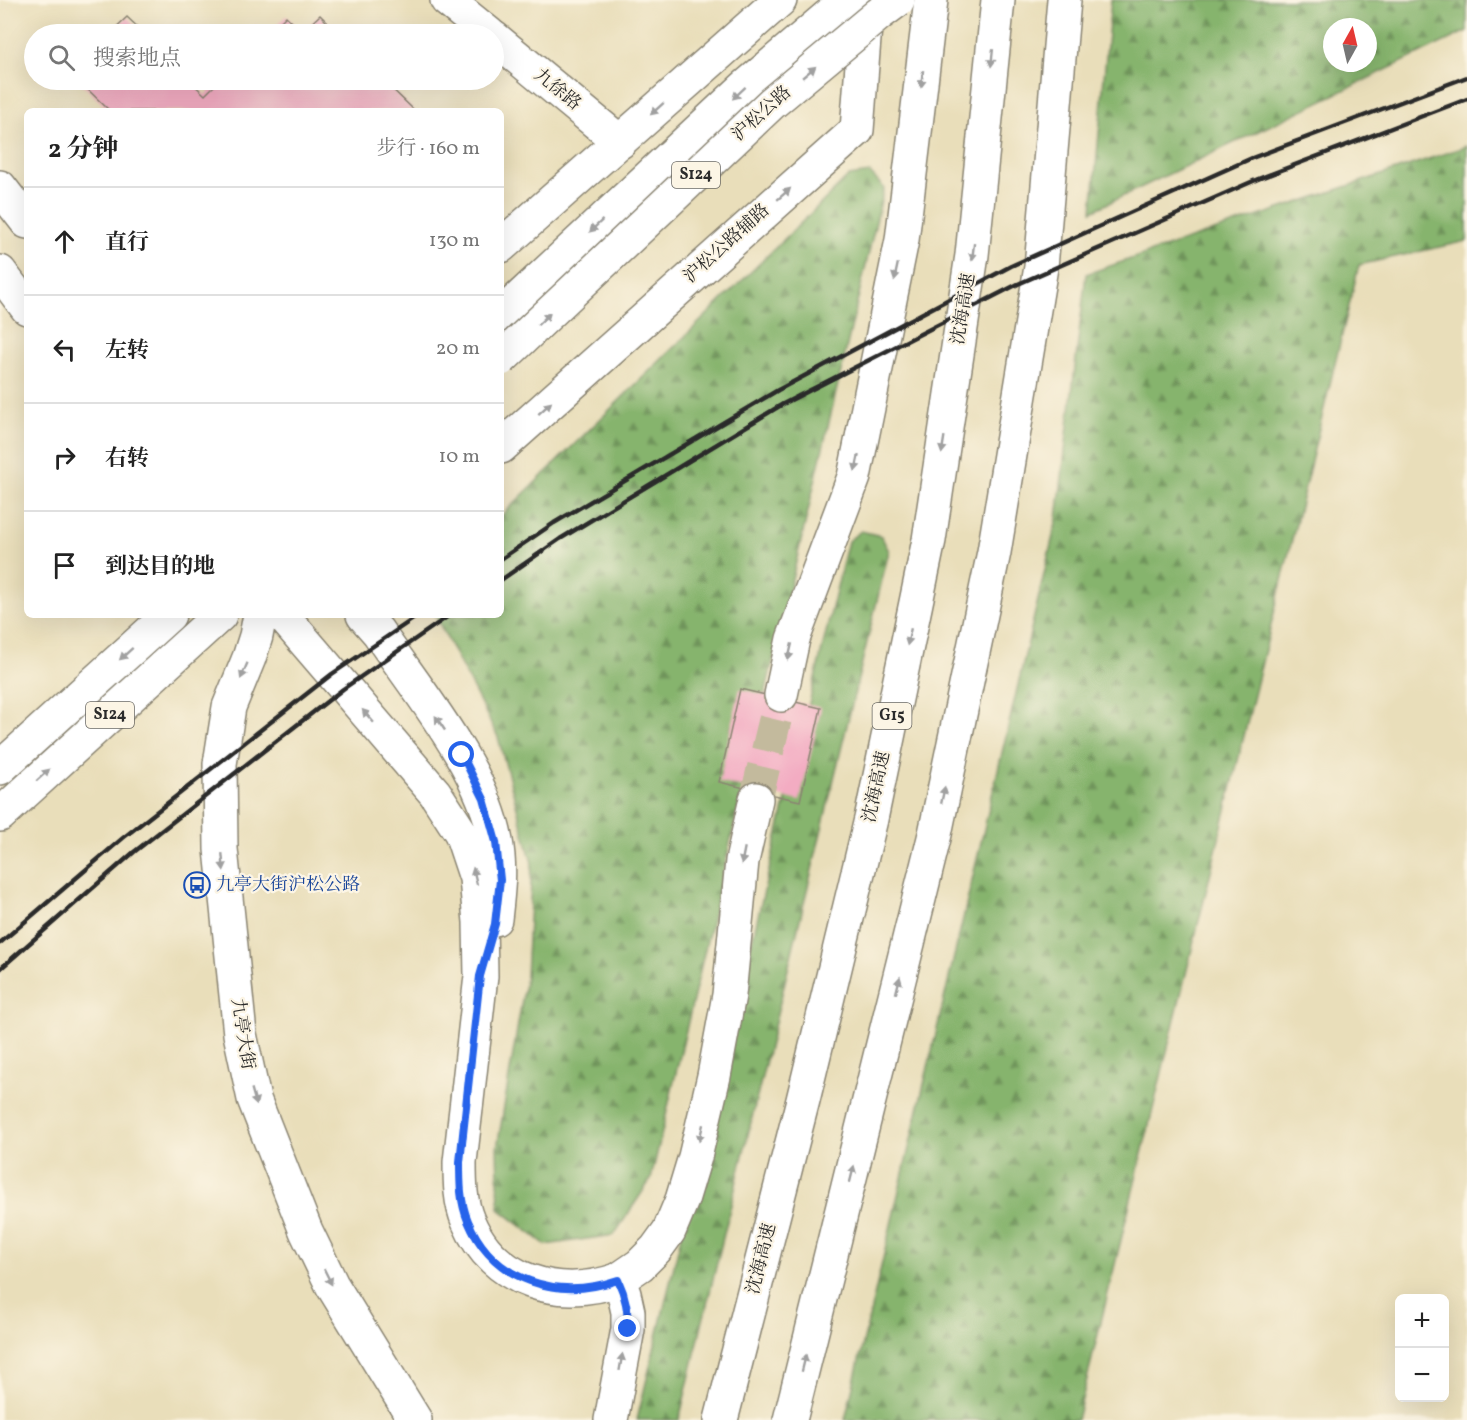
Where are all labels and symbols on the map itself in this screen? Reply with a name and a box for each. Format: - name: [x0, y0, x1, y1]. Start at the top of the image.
- north arrow: [1323, 18, 1377, 72]
- one-way arrow: [987, 49, 997, 68]
- street label: 九徐路: [528, 63, 586, 117]
- one-way arrow: [801, 66, 816, 79]
- one-way arrow: [917, 70, 927, 89]
- street label: 沪松公路: [727, 81, 797, 147]
- one-way arrow: [731, 86, 746, 100]
- one-way arrow: [650, 102, 665, 116]
- road number: S124: [672, 162, 720, 188]
- one-way arrow: [776, 188, 791, 201]
- street label: 沪松公路辅路: [679, 199, 775, 289]
- one-way arrow: [589, 219, 604, 233]
- one-way arrow: [968, 243, 977, 262]
- one-way arrow: [891, 263, 900, 282]
- street label: 沈海高速: [946, 271, 982, 347]
- one-way arrow: [536, 312, 551, 326]
- one-way arrow: [537, 401, 552, 415]
- one-way arrow: [939, 436, 948, 455]
- one-way arrow: [851, 454, 861, 472]
- one-way arrow: [903, 628, 913, 646]
- one-way arrow: [785, 643, 795, 661]
- one-way arrow: [119, 647, 134, 660]
- one-way arrow: [239, 662, 248, 680]
- road number: S124: [86, 702, 134, 728]
- road number: G15: [872, 703, 912, 729]
- one-way arrow: [362, 709, 375, 724]
- one-way arrow: [434, 716, 446, 732]
- route start: [448, 741, 474, 767]
- street label: 沈海高速: [857, 749, 897, 825]
- one-way arrow: [36, 768, 51, 782]
- one-way arrow: [939, 786, 949, 804]
- one-way arrow: [738, 847, 747, 866]
- one-way arrow: [218, 853, 228, 872]
- one-way arrow: [469, 867, 479, 885]
- bus stop icon: 九亭大街沪松公路: [182, 870, 212, 900]
- place label: 九亭大街沪松公路: [216, 873, 360, 898]
- one-way arrow: [894, 976, 904, 994]
- street label: 九亭大街: [224, 996, 260, 1072]
- one-way arrow: [250, 1088, 259, 1106]
- one-way arrow: [696, 1123, 705, 1142]
- one-way arrow: [847, 1165, 857, 1183]
- street label: 沈海高速: [741, 1221, 783, 1297]
- one-way arrow: [323, 1268, 333, 1286]
- route end: [614, 1315, 640, 1341]
- one-way arrow: [617, 1353, 626, 1372]
- one-way arrow: [799, 1354, 809, 1372]

